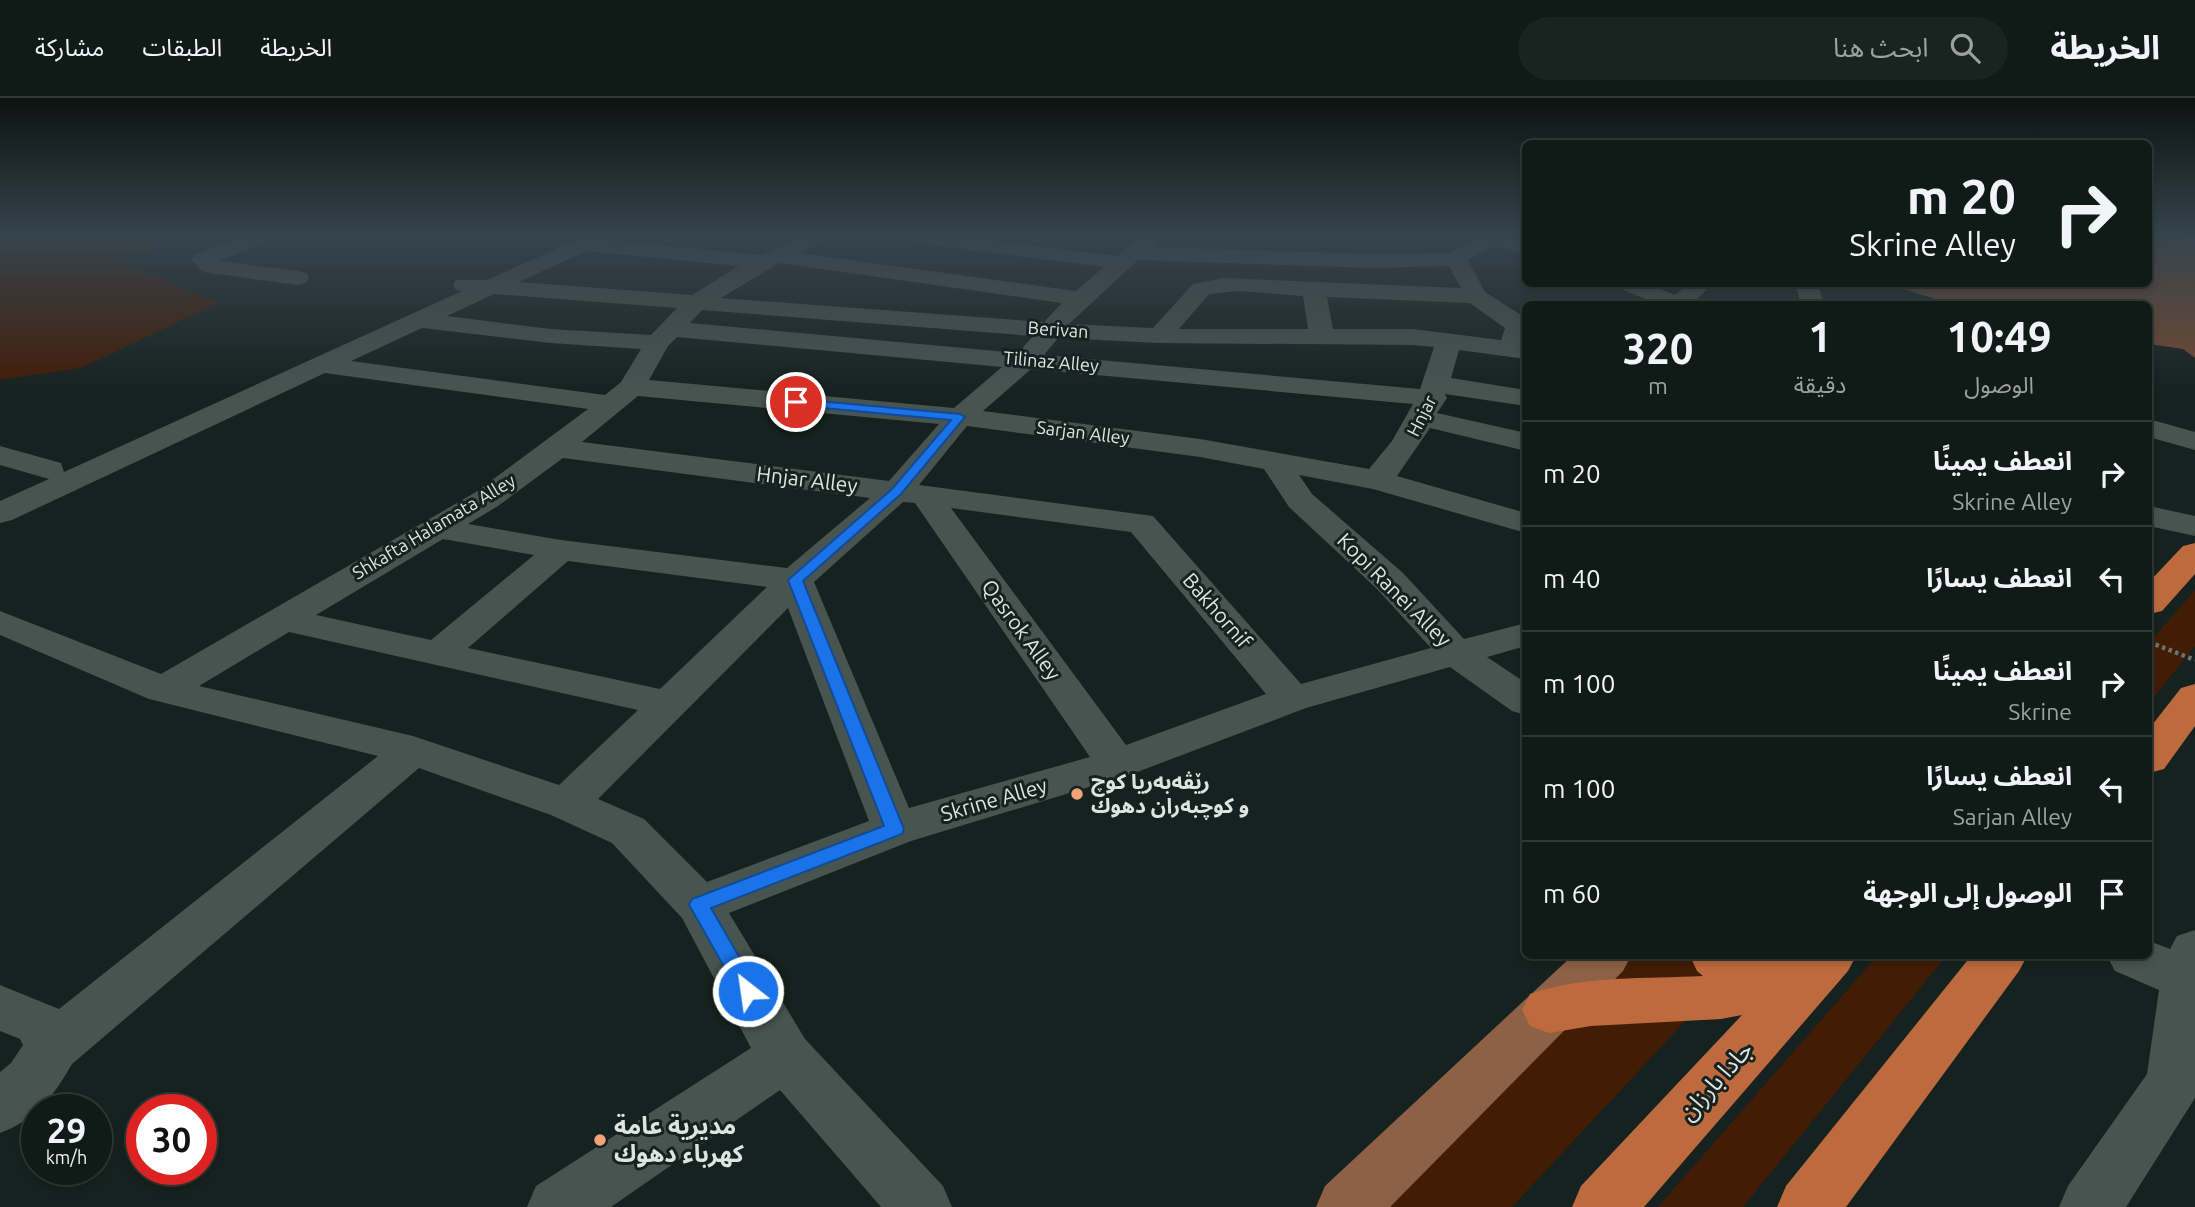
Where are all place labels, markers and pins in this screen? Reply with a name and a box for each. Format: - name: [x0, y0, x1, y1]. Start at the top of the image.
- pin: [766, 372, 826, 432]
- place label: رێڤه‌به‌ریا كوچ و كوچبه‌ران دهوك: [1091, 769, 1249, 820]
- marker: رێڤه‌به‌ریا كوچ و كوچبه‌ران دهوك: [1069, 786, 1085, 802]
- place label: مديرية عامة كهرباء دهوك: [614, 1112, 745, 1168]
- marker: مديرية عامة كهرباء دهوك: [592, 1132, 608, 1148]

